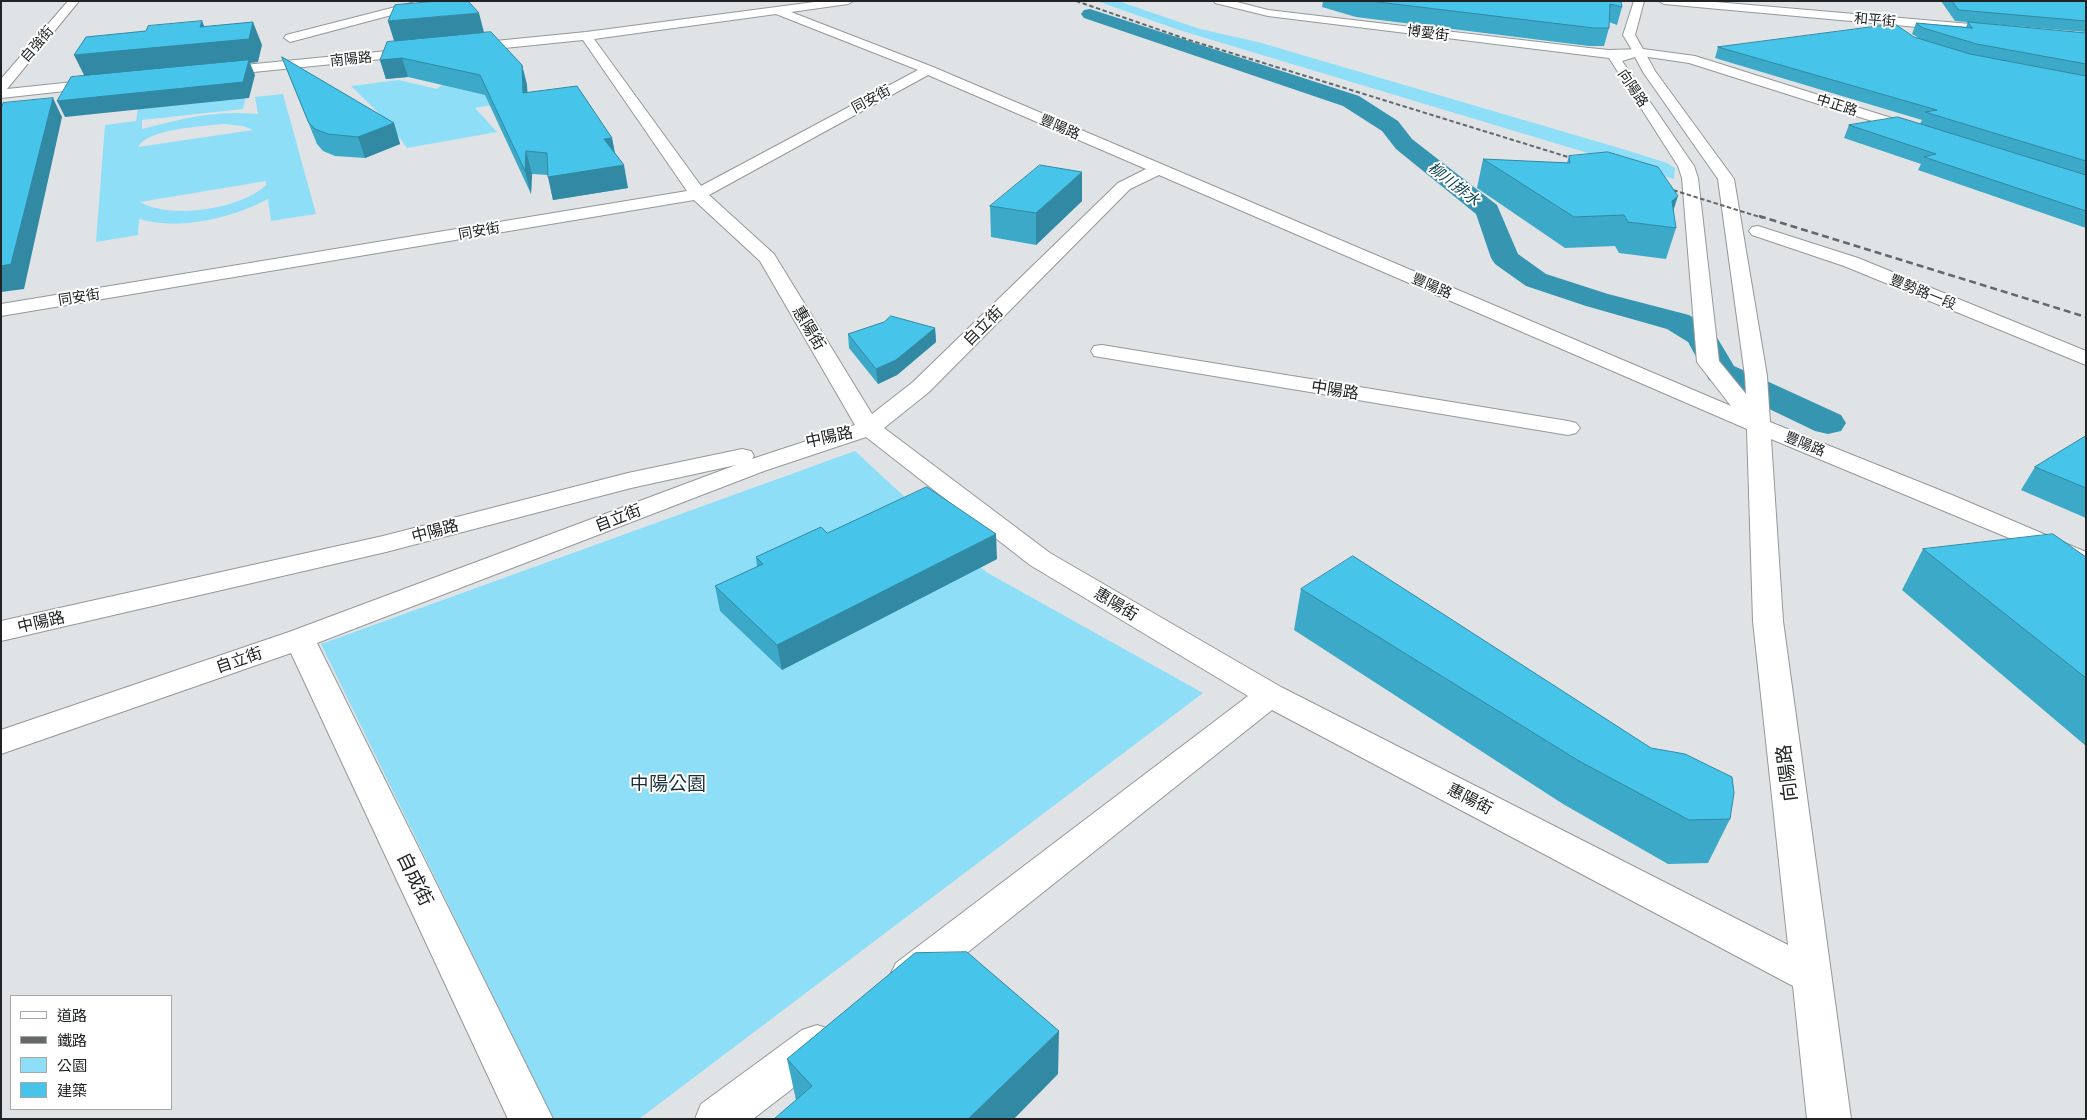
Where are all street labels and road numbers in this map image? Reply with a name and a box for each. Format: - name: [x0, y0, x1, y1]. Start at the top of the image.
- street label: 和平街: [1853, 10, 1897, 30]
- street label: 博愛街: [1406, 22, 1450, 44]
- street label: 自強街: [17, 23, 57, 65]
- street label: 南陽路: [329, 48, 373, 70]
- street label: 向陽路: [1614, 66, 1652, 110]
- street label: 同安街: [849, 82, 893, 116]
- street label: 中正路: [1814, 91, 1860, 119]
- street label: 豐陽路: [1037, 111, 1083, 143]
- street label: 同安街: [457, 219, 501, 243]
- street label: 豐陽路: [1409, 270, 1455, 302]
- street label: 豐勢路一段: [1887, 271, 1959, 313]
- street label: 同安街: [57, 285, 101, 309]
- street label: 惠陽街: [788, 302, 830, 354]
- street label: 自立街: [959, 302, 1007, 350]
- street label: 中陽路: [1310, 377, 1360, 403]
- street label: 中陽路: [804, 423, 854, 451]
- street label: 豐陽路: [1782, 428, 1828, 460]
- street label: 自立街: [592, 500, 644, 536]
- street label: 中陽路: [409, 516, 461, 546]
- street label: 惠陽街: [1090, 583, 1142, 625]
- street label: 中陽路: [15, 607, 67, 637]
- street label: 自立街: [213, 643, 265, 677]
- street label: 向陽路: [1772, 743, 1802, 803]
- street label: 惠陽街: [1444, 780, 1496, 818]
- street label: 自成街: [392, 848, 438, 910]

